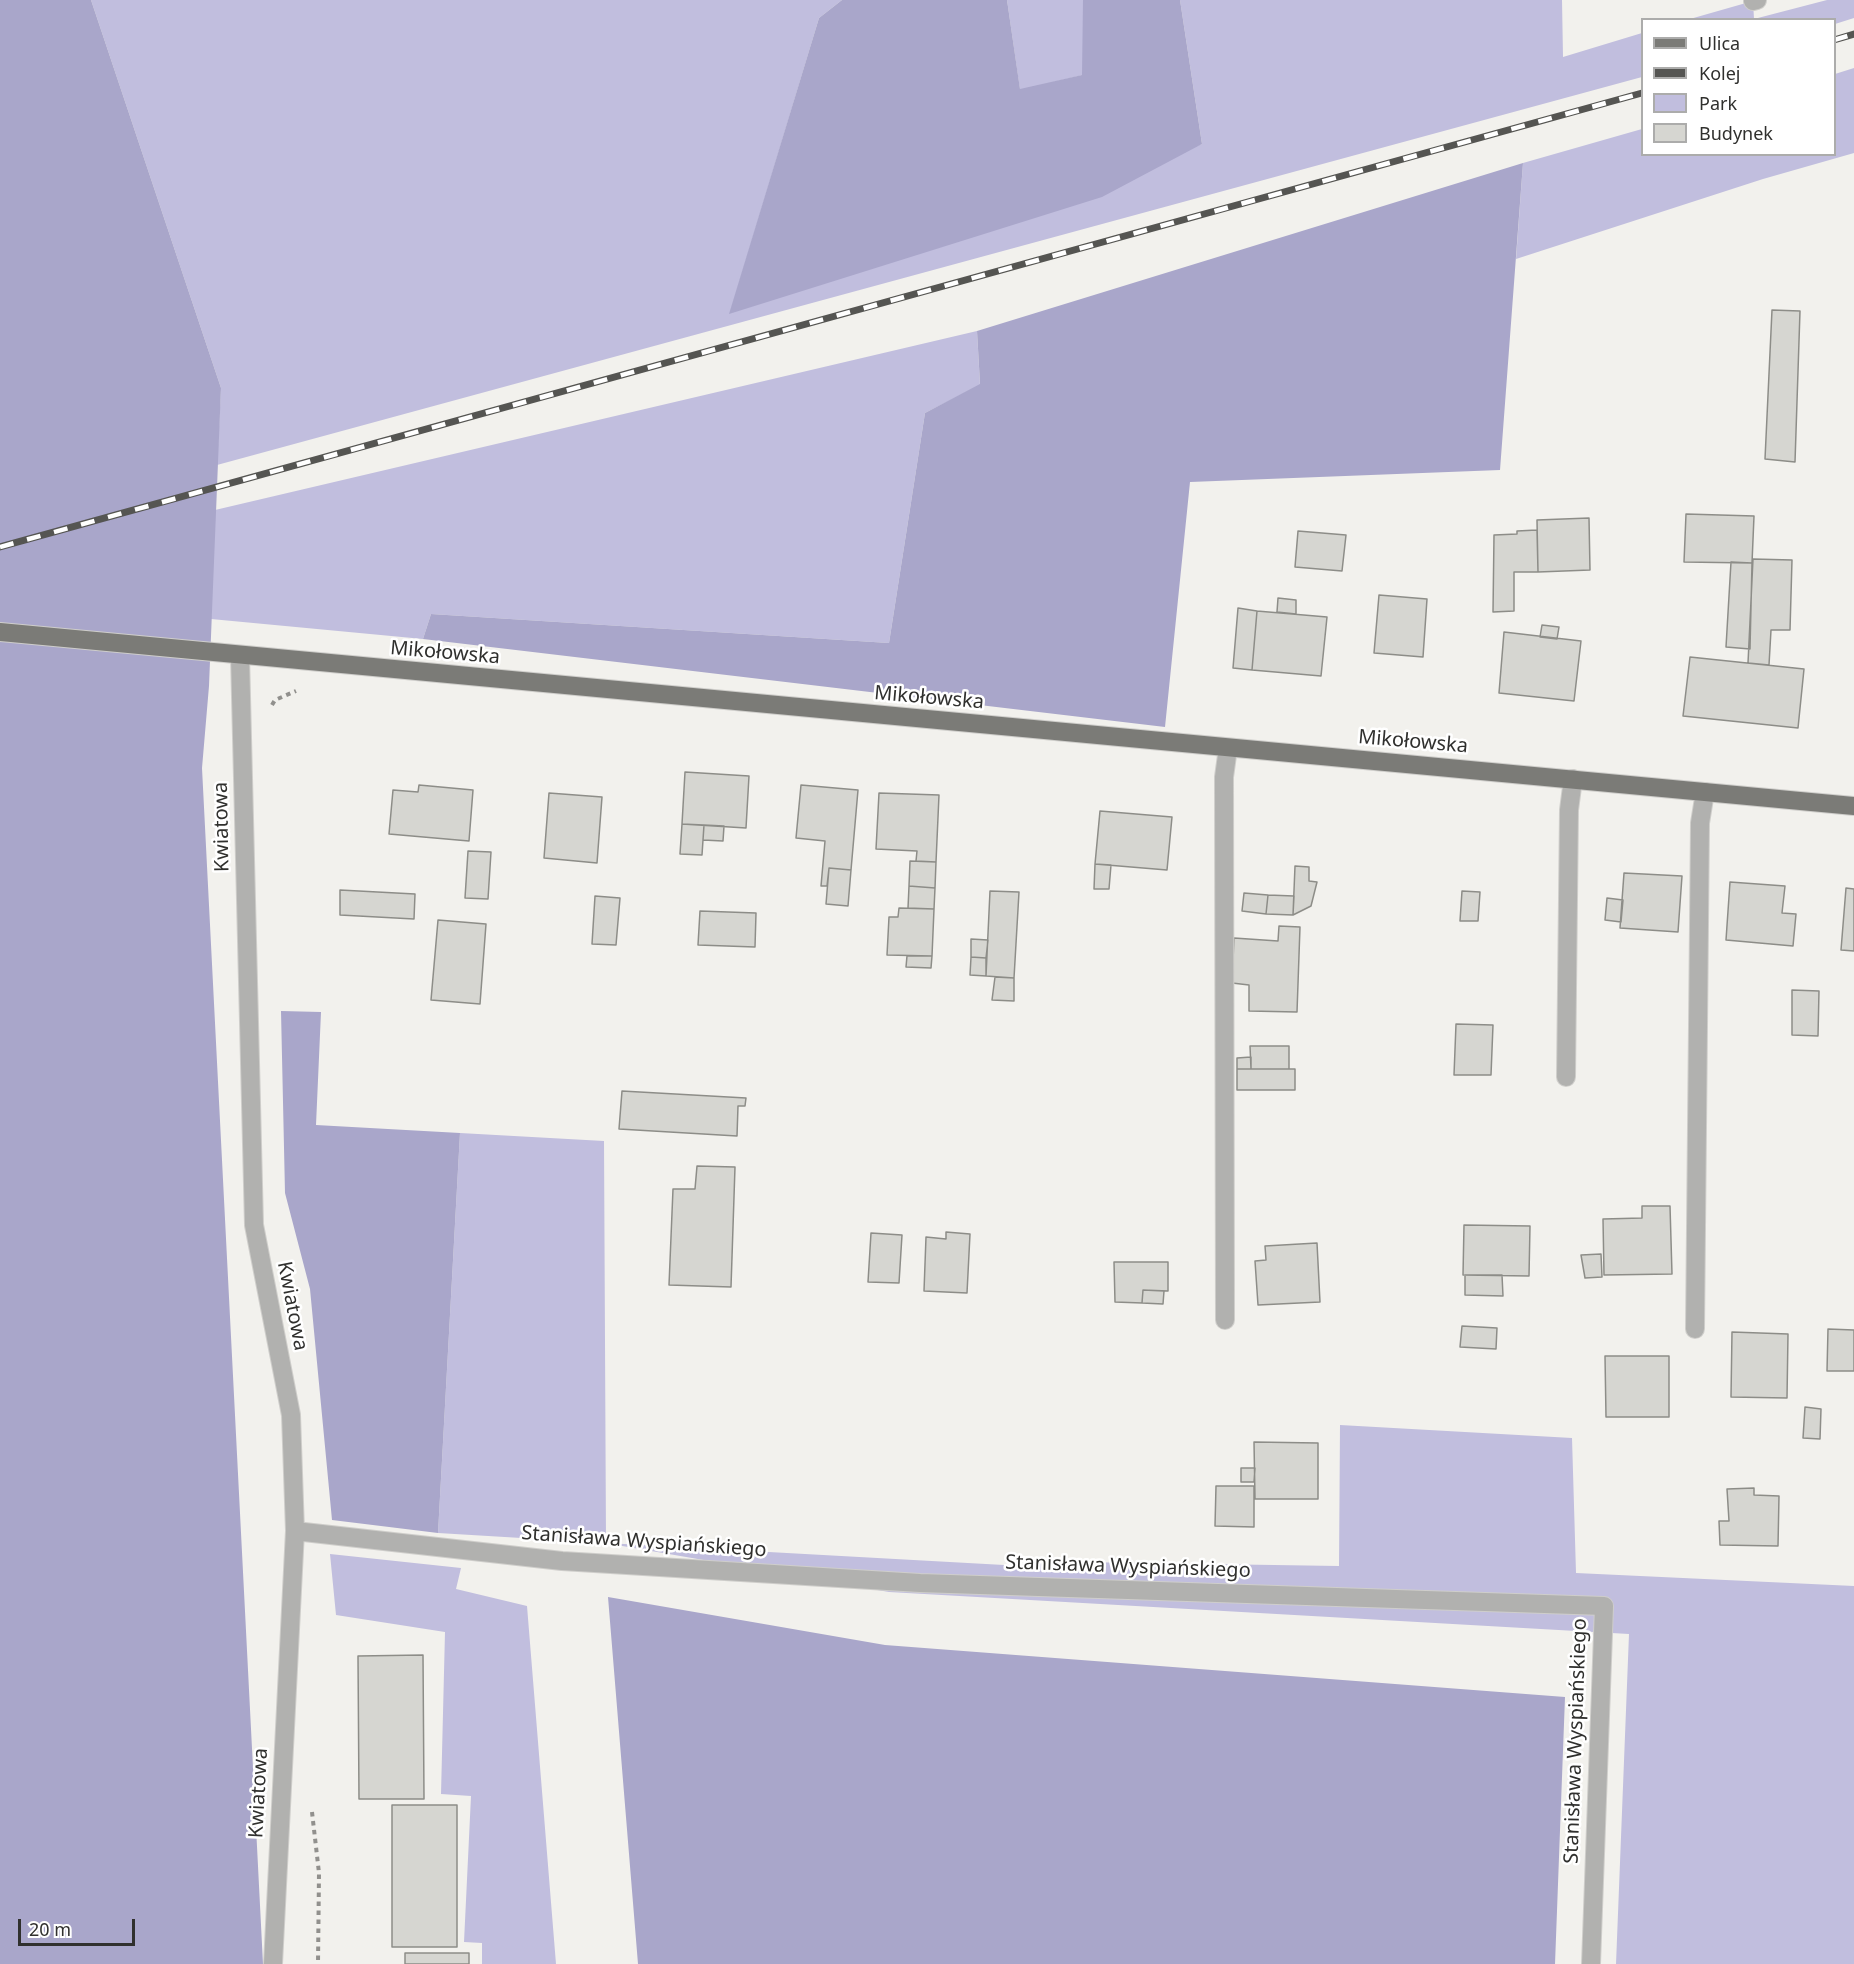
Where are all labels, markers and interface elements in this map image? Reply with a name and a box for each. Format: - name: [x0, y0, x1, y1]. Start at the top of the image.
- legend: [1641, 18, 1836, 156]
- text: Ulica: [1699, 31, 1740, 55]
- text: Kolej: [1699, 61, 1740, 85]
- text: Park: [1699, 91, 1737, 115]
- text: Budynek: [1699, 121, 1773, 145]
- street label: Mikołowska: [389, 636, 501, 670]
- street label: Mikołowska: [873, 681, 985, 715]
- street label: Mikołowska: [1357, 725, 1469, 759]
- street label: Kwiatowa: [209, 782, 235, 872]
- street label: Kwiatowa: [272, 1259, 312, 1353]
- street label: Stanisława Wyspiańskiego: [521, 1521, 767, 1563]
- street label: Stanisława Wyspiańskiego: [1005, 1551, 1251, 1583]
- street label: Stanisława Wyspiańskiego: [1560, 1618, 1592, 1864]
- street label: Kwiatowa: [245, 1747, 273, 1839]
- scale bar: [21, 1907, 138, 1945]
- text: 20 m: [29, 1917, 71, 1941]

